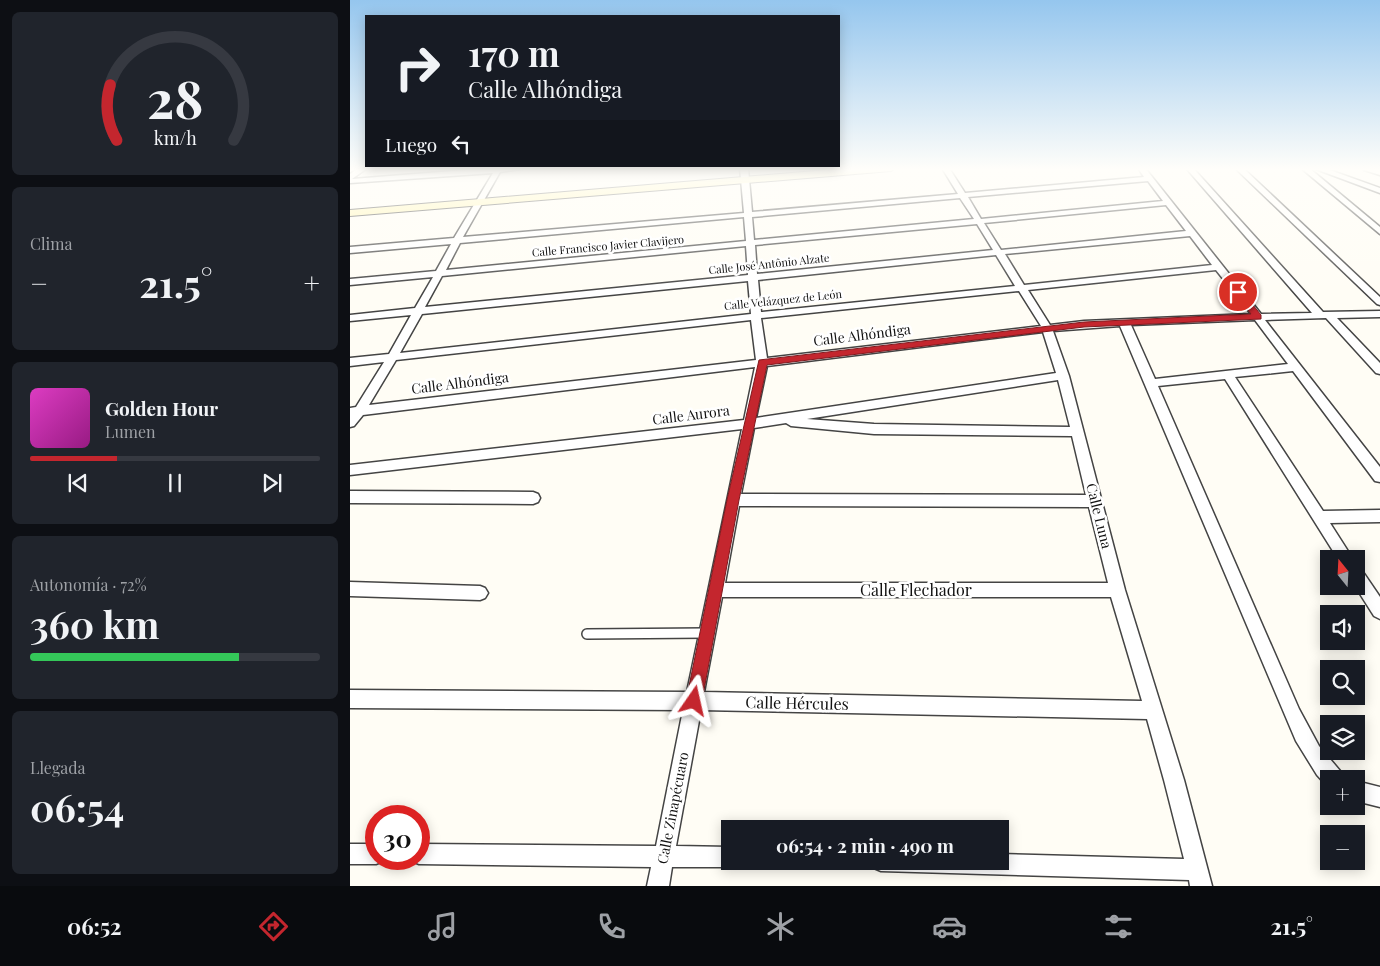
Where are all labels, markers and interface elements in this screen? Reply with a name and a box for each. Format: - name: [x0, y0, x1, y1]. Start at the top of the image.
- text: 170 m: [468, 29, 560, 76]
- icon: right: [385, 35, 450, 100]
- text: 28: [147, 63, 203, 132]
- text: Calle Alhóndiga: [468, 74, 622, 104]
- text: km/h: [154, 126, 197, 149]
- icon: left: [447, 130, 475, 158]
- text: Luego: [385, 131, 437, 157]
- street label: Calle Francisco Javier Clavijero: [531, 231, 685, 260]
- text: Clima: [30, 233, 72, 254]
- street label: Calle José Antônio Alzate: [708, 250, 831, 277]
- text: 21.5°: [139, 257, 212, 308]
- text: −: [30, 264, 48, 301]
- text: +: [304, 264, 320, 301]
- pin: [1217, 271, 1259, 313]
- icon: arrive: [1224, 278, 1252, 306]
- street label: Calle Velázquez de León: [723, 286, 843, 313]
- street label: Calle Alhóndiga: [812, 319, 912, 350]
- street label: Calle Alhóndiga: [410, 367, 510, 398]
- text: Golden Hour: [105, 395, 218, 421]
- street label: Calle Aurora: [651, 400, 731, 429]
- text: Lumen: [105, 421, 156, 442]
- icon: previous: [64, 469, 92, 497]
- icon: pause: [161, 469, 189, 497]
- icon: next: [258, 469, 286, 497]
- street label: Calle Luna: [1082, 481, 1117, 551]
- north arrow: [1320, 550, 1365, 595]
- map controls: [1320, 550, 1365, 870]
- text: Autonomía · 72%: [30, 574, 147, 595]
- street label: Calle Flechador: [860, 579, 972, 600]
- text: 360 km: [30, 598, 159, 649]
- button: sound: [1320, 605, 1365, 650]
- button: search: [1320, 660, 1365, 705]
- position arrow: [667, 674, 719, 726]
- street label: Calle Hércules: [745, 691, 849, 714]
- button: layers: [1320, 715, 1365, 760]
- street label: Calle Zinapécuaro: [652, 750, 693, 865]
- text: Llegada: [30, 757, 85, 778]
- button: +: [1320, 770, 1365, 815]
- text: 06:54: [30, 781, 124, 832]
- speed limit sign: 30: [365, 805, 430, 870]
- button: −: [1320, 825, 1365, 870]
- text: 06:54 · 2 min · 490 m: [776, 832, 954, 858]
- icon: directions: [256, 909, 291, 944]
- icon: music: [425, 909, 460, 944]
- icon: phone: [594, 909, 629, 944]
- icon: climate: [763, 909, 798, 944]
- icon: car: [932, 909, 967, 944]
- icon: filters: [1101, 909, 1136, 944]
- text: 06:52: [67, 911, 122, 941]
- text: 21.5°: [1270, 911, 1313, 941]

